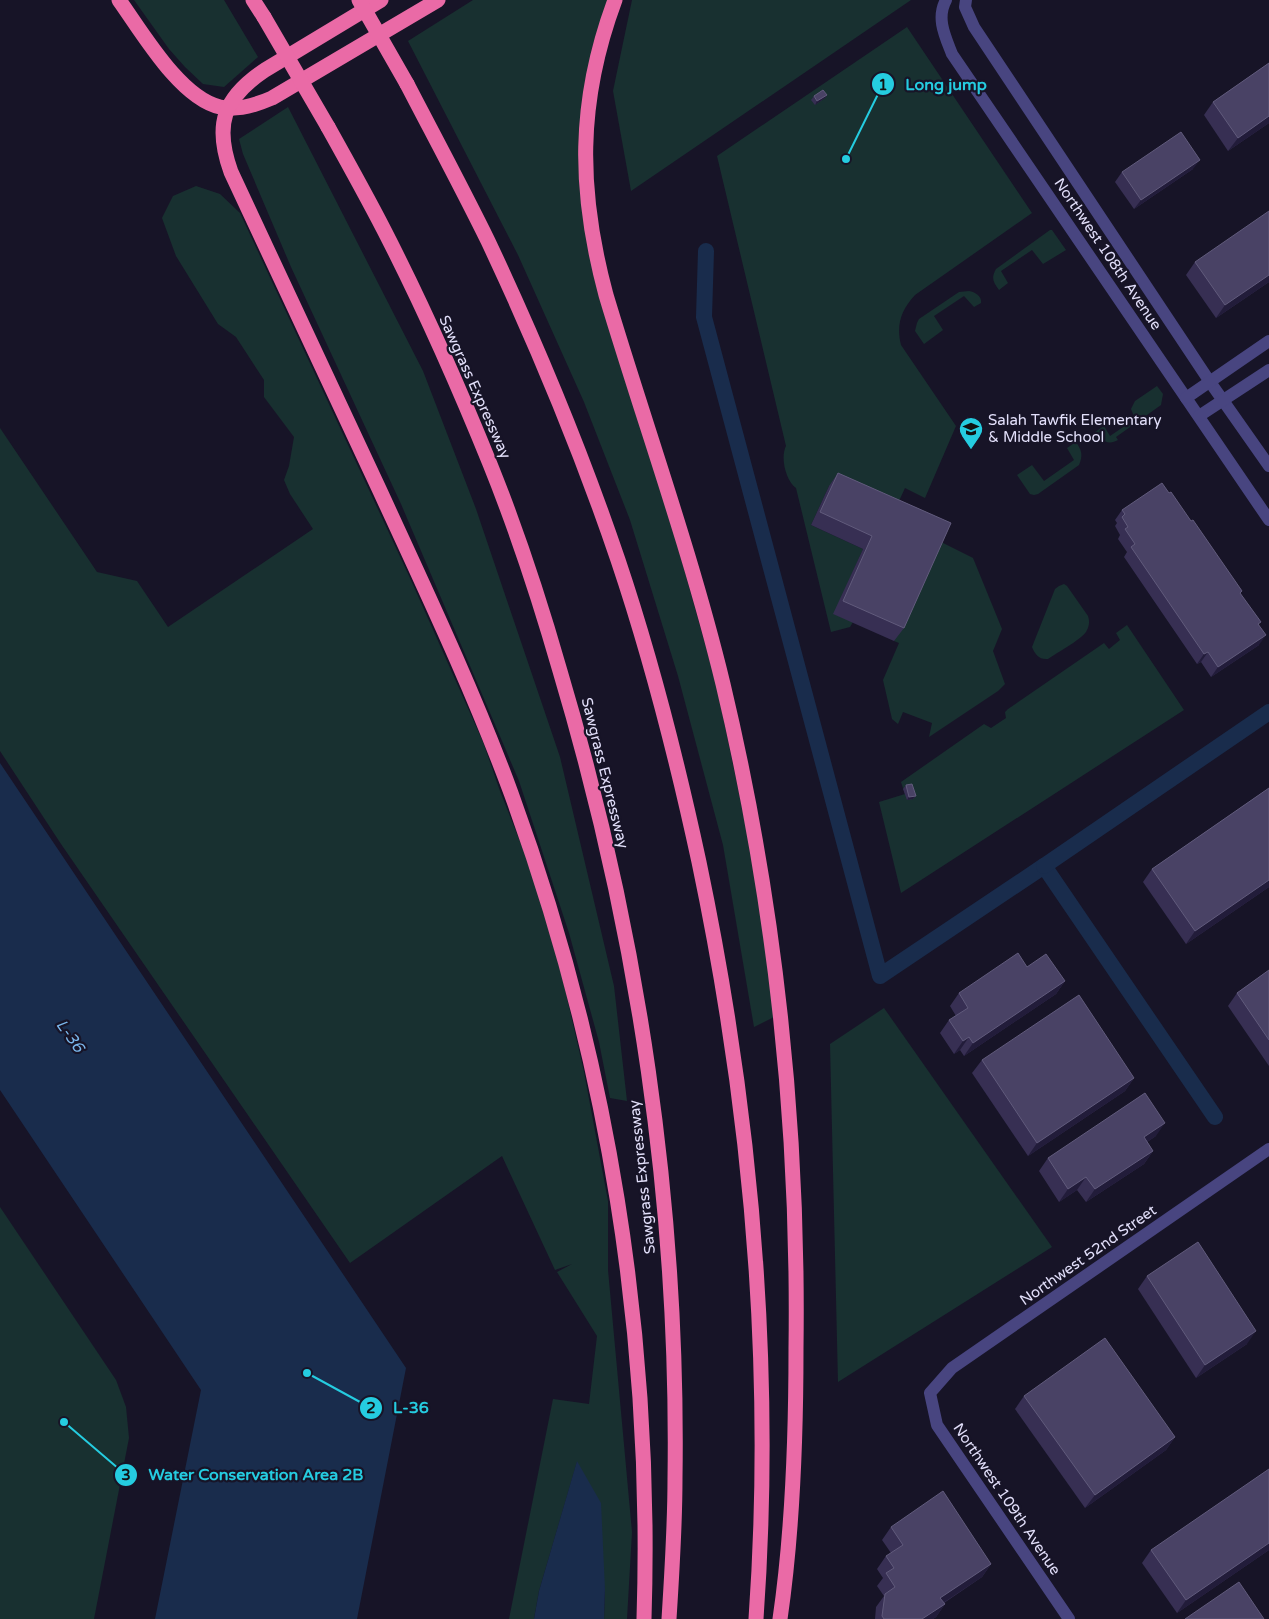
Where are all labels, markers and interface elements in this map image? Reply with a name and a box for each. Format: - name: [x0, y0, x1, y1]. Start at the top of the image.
- callout: Long jump: [870, 69, 997, 100]
- text: Long jump: [905, 75, 987, 95]
- text: 1: [878, 76, 888, 94]
- street label: Northwest 108th Avenue: [1050, 175, 1166, 333]
- street label: Sawgrass Expressway: [435, 313, 515, 461]
- place label: Salah Tawfik Elementary & Middle School: [988, 411, 1162, 446]
- school or university icon: Salah Tawfik Elementary & Middle School: [958, 416, 984, 450]
- street label: Sawgrass Expressway: [578, 696, 632, 850]
- water label: L-36: [52, 1016, 90, 1058]
- street label: Sawgrass Expressway: [625, 1099, 659, 1255]
- street label: Northwest 52nd Street: [1016, 1201, 1160, 1309]
- callout: L-36: [358, 1392, 439, 1423]
- text: L-36: [393, 1398, 429, 1418]
- text: 2: [366, 1399, 376, 1417]
- street label: Northwest 109th Avenue: [949, 1420, 1065, 1578]
- callout: Water Conservation Area 2B: [113, 1459, 373, 1490]
- text: Water Conservation Area 2B: [149, 1465, 363, 1485]
- text: 3: [121, 1466, 131, 1484]

